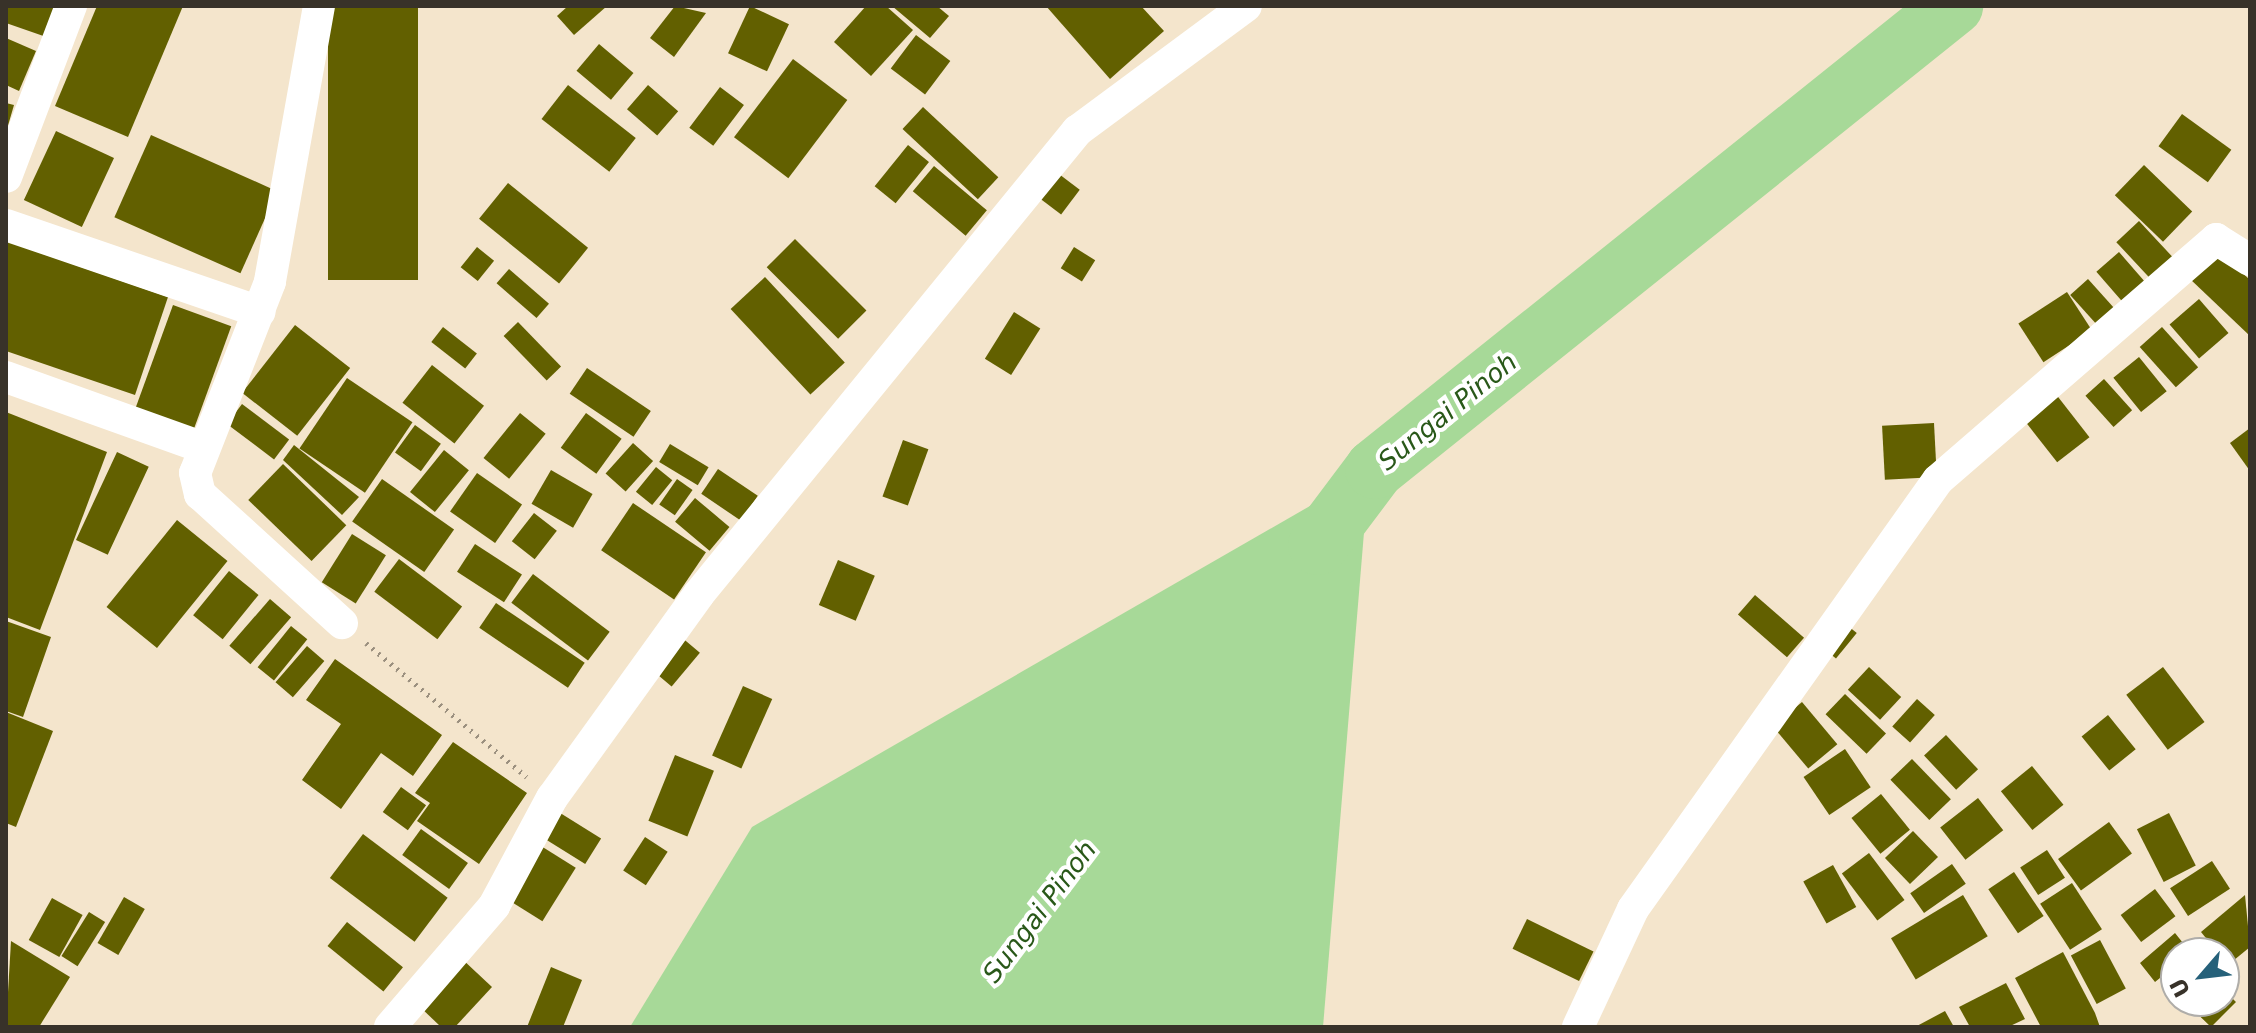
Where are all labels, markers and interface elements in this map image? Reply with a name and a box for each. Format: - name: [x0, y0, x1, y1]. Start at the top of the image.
- water label: Sungai Pinoh: [1372, 347, 1524, 477]
- water label: Sungai Pinoh: [977, 835, 1103, 989]
- north arrow: [2160, 937, 2240, 1017]
- text: U: [2165, 974, 2195, 1001]

